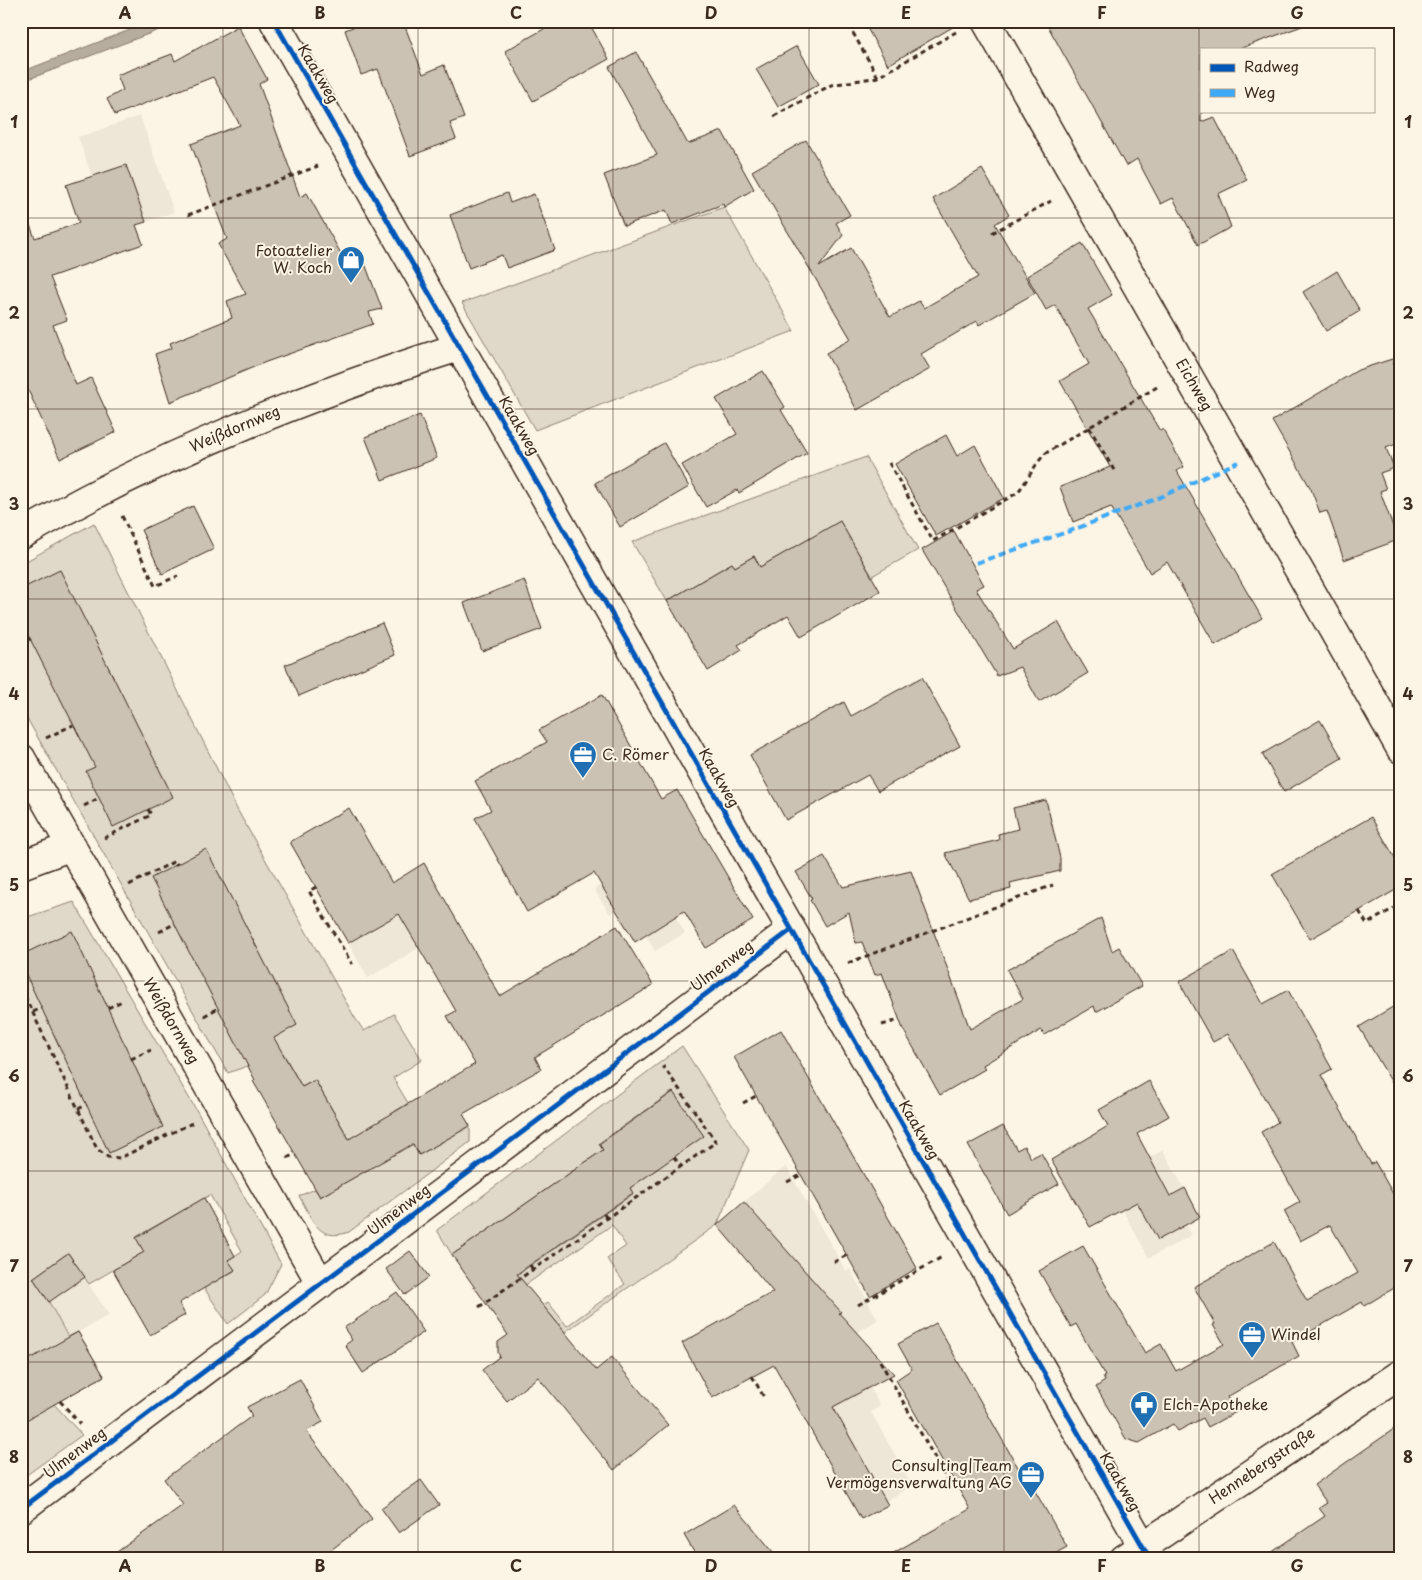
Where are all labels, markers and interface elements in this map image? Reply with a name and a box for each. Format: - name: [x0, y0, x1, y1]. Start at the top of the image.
- text: A: [119, 0, 132, 24]
- text: B: [315, 0, 326, 24]
- text: C: [510, 0, 522, 24]
- text: D: [705, 0, 717, 24]
- text: E: [901, 0, 911, 24]
- text: F: [1097, 0, 1107, 24]
- text: G: [1290, 0, 1304, 24]
- street label: Kaakweg: [293, 39, 346, 107]
- legend: [1200, 48, 1374, 112]
- text: Radweg: [1244, 54, 1299, 77]
- text: Weg: [1244, 80, 1275, 103]
- text: 1: [10, 109, 18, 133]
- text: 1: [1404, 109, 1412, 133]
- place label: Fotoatelier W. Koch: [255, 238, 332, 278]
- shop icon: Fotoatelier W. Koch: [336, 245, 366, 284]
- text: 2: [8, 300, 20, 324]
- text: 2: [1402, 300, 1414, 324]
- street label: Eichweg: [1171, 354, 1220, 415]
- street label: Kaakweg: [494, 391, 547, 459]
- street label: Weißdornweg: [186, 398, 283, 457]
- text: 3: [9, 491, 19, 515]
- text: 3: [1403, 491, 1413, 515]
- text: 4: [9, 681, 20, 705]
- text: 4: [1403, 681, 1414, 705]
- office icon: C. Römer: [568, 740, 598, 779]
- place label: C. Römer: [602, 742, 669, 765]
- street label: Kaakweg: [694, 743, 747, 811]
- text: 5: [9, 872, 19, 896]
- text: 5: [1403, 872, 1413, 896]
- street label: Ulmenweg: [685, 933, 757, 996]
- street label: Weißdornweg: [138, 973, 206, 1068]
- text: 6: [8, 1063, 20, 1087]
- text: 6: [1402, 1063, 1414, 1087]
- street label: Kaakweg: [894, 1095, 947, 1163]
- street label: Ulmenweg: [362, 1177, 434, 1240]
- text: 7: [9, 1253, 19, 1277]
- text: 7: [1403, 1253, 1413, 1277]
- office icon: Windel: [1237, 1320, 1267, 1359]
- place label: Windel: [1271, 1322, 1321, 1345]
- pharmacy icon: Elch-Apotheke: [1129, 1390, 1159, 1429]
- place label: Elch-Apotheke: [1163, 1392, 1268, 1415]
- street label: Ulmenweg: [38, 1420, 110, 1483]
- street label: Hennebergstraße: [1203, 1421, 1319, 1509]
- text: 8: [9, 1444, 19, 1468]
- text: 8: [1403, 1444, 1413, 1468]
- street label: Kaakweg: [1095, 1447, 1148, 1515]
- place label: Consulting|Team Vermögensverwaltung AG: [826, 1453, 1012, 1493]
- office icon: Consulting|Team Vermögensverwaltung AG: [1016, 1460, 1046, 1499]
- text: A: [119, 1553, 132, 1577]
- text: B: [315, 1553, 326, 1577]
- text: C: [510, 1553, 522, 1577]
- text: D: [705, 1553, 717, 1577]
- text: E: [901, 1553, 911, 1577]
- text: F: [1097, 1553, 1107, 1577]
- text: G: [1290, 1553, 1304, 1577]

